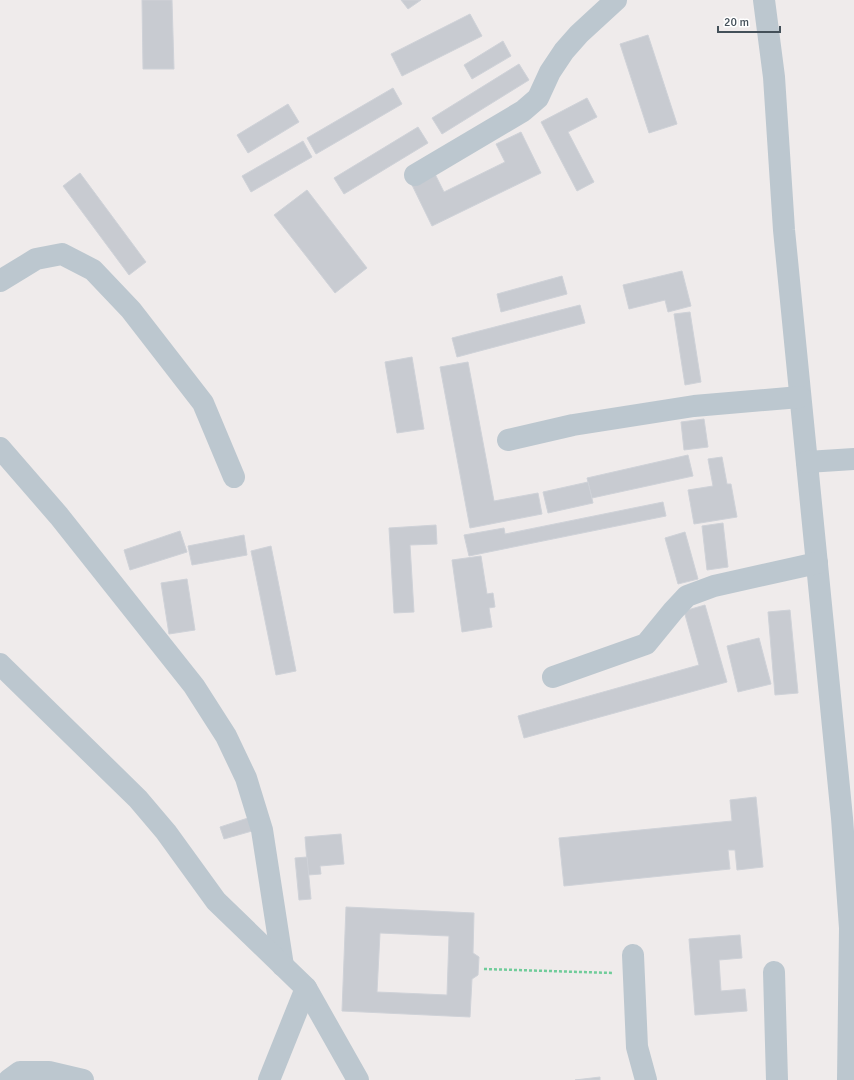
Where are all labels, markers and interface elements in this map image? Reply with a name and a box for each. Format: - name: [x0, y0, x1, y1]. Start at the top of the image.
- scale bar: [718, 8, 780, 34]
- text: 20 m: [724, 15, 749, 30]

